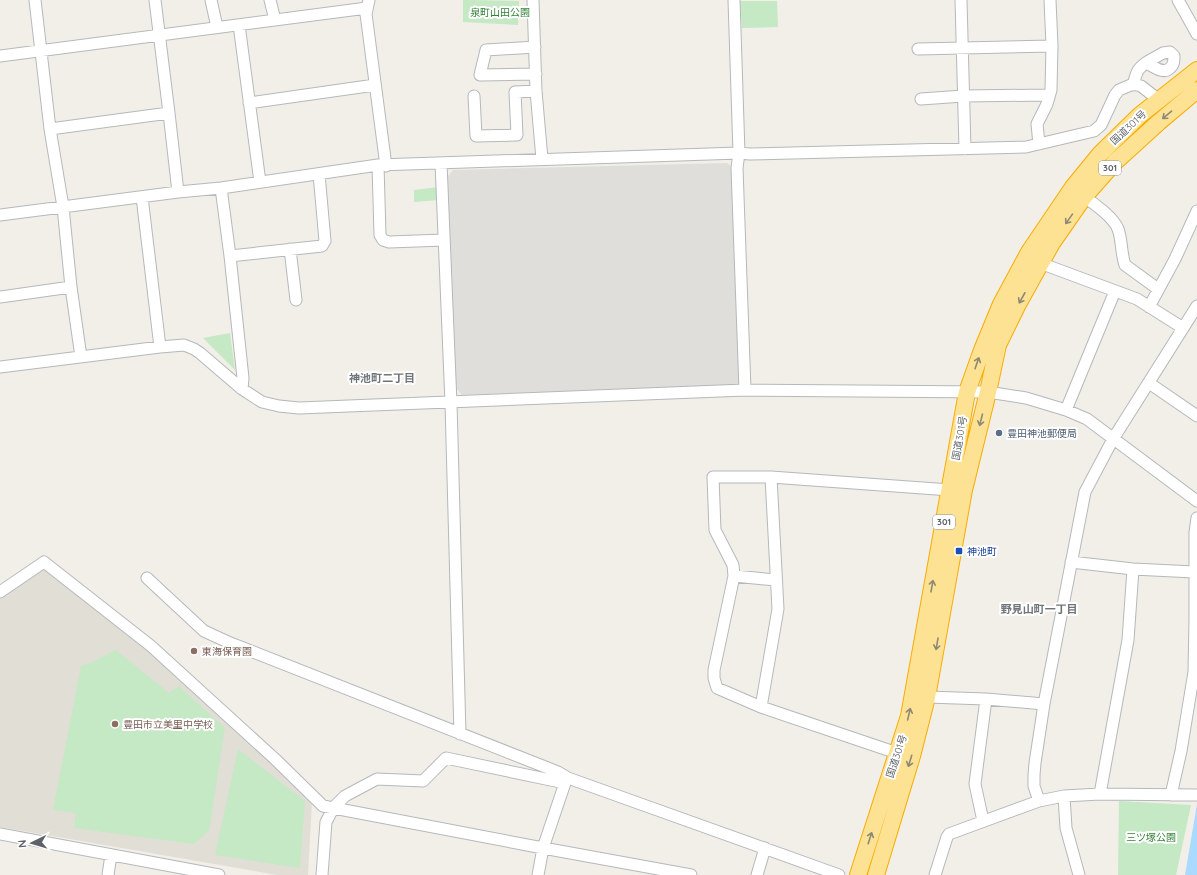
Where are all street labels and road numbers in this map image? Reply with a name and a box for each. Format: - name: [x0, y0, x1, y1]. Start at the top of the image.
- street label: 国道301号: [1107, 107, 1149, 147]
- road number: 301: [1099, 161, 1121, 175]
- street label: 国道301号: [949, 415, 970, 461]
- road number: 301: [933, 515, 955, 529]
- street label: 国道301号: [883, 733, 910, 780]

